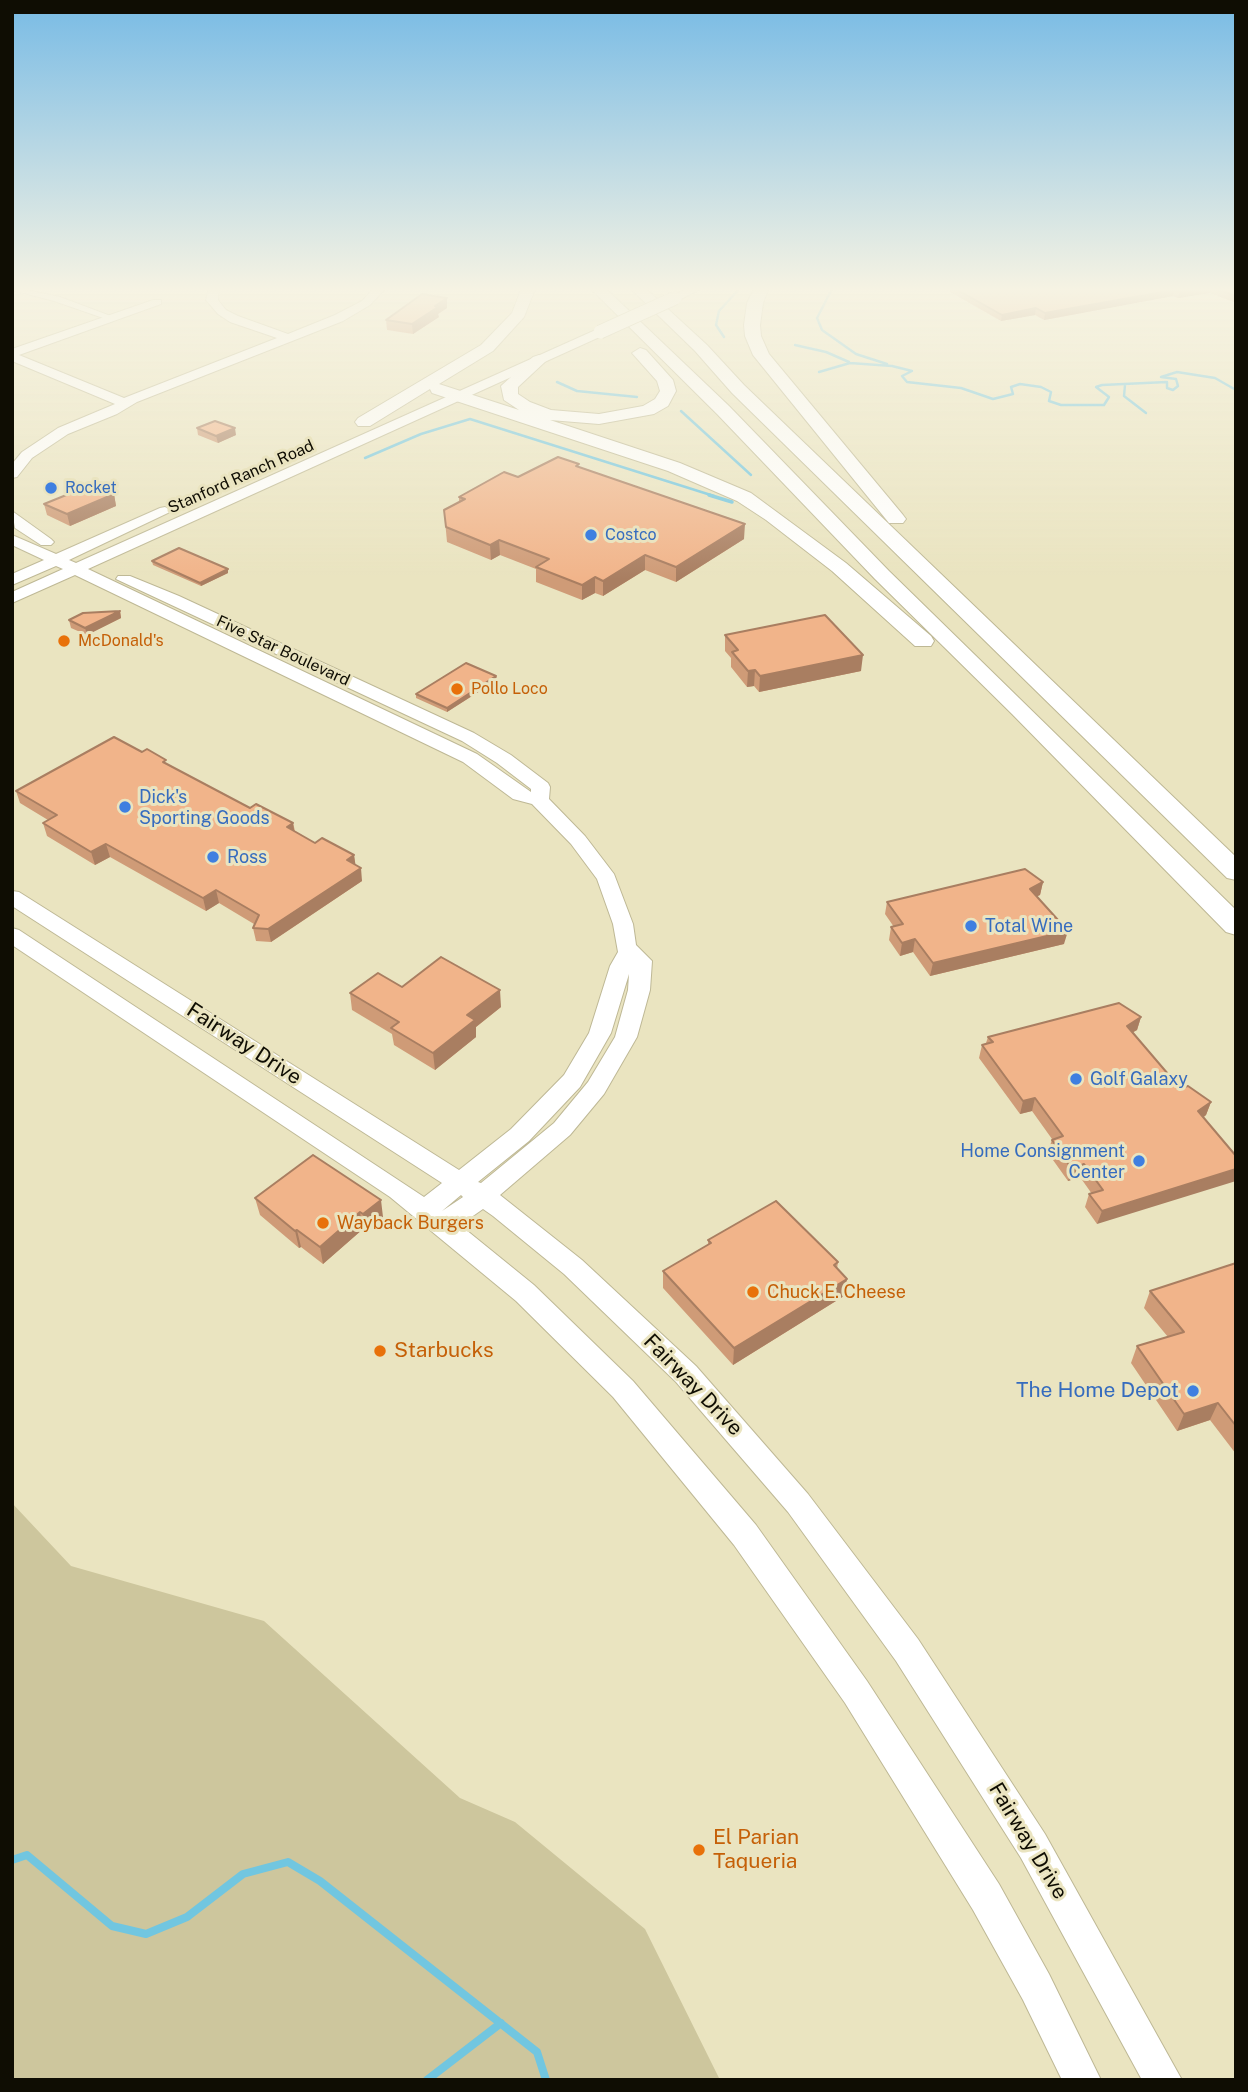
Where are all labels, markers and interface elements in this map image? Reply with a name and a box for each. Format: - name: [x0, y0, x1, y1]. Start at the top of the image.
- street label: Stanford Ranch Road: [165, 436, 317, 518]
- place label: Rocket: [65, 478, 117, 498]
- marker: Rocket: [43, 480, 59, 496]
- place label: Costco: [605, 525, 657, 545]
- marker: Costco: [583, 527, 599, 543]
- street label: Five Star Boulevard: [213, 612, 353, 690]
- place label: McDonald's: [78, 631, 164, 651]
- marker: McDonald's: [56, 633, 72, 649]
- place label: Pollo Loco: [471, 679, 548, 699]
- marker: Pollo Loco: [449, 681, 465, 697]
- place label: Dick's Sporting Goods: [139, 786, 270, 828]
- marker: Dick's Sporting Goods: [117, 799, 133, 815]
- place label: Ross: [227, 846, 267, 868]
- marker: Ross: [205, 849, 221, 865]
- place label: Total Wine: [985, 915, 1073, 937]
- marker: Total Wine: [963, 918, 979, 934]
- street label: Fairway Drive: [182, 998, 306, 1090]
- place label: Golf Galaxy: [1090, 1068, 1188, 1090]
- marker: Golf Galaxy: [1068, 1071, 1084, 1087]
- place label: Home Consignment Center: [960, 1140, 1125, 1182]
- marker: Home Consignment Center: [1131, 1153, 1147, 1169]
- place label: Wayback Burgers: [337, 1212, 484, 1234]
- marker: Wayback Burgers: [315, 1215, 331, 1231]
- place label: Chuck E. Cheese: [767, 1281, 906, 1303]
- marker: Chuck E. Cheese: [745, 1284, 761, 1300]
- street label: Fairway Drive: [638, 1329, 748, 1441]
- place label: Starbucks: [394, 1338, 494, 1364]
- marker: Starbucks: [372, 1343, 388, 1359]
- place label: The Home Depot: [1016, 1378, 1179, 1404]
- marker: The Home Depot: [1185, 1383, 1201, 1399]
- street label: Fairway Drive: [983, 1778, 1073, 1904]
- place label: El Parian Taqueria: [713, 1825, 799, 1875]
- marker: El Parian Taqueria: [691, 1842, 707, 1858]

